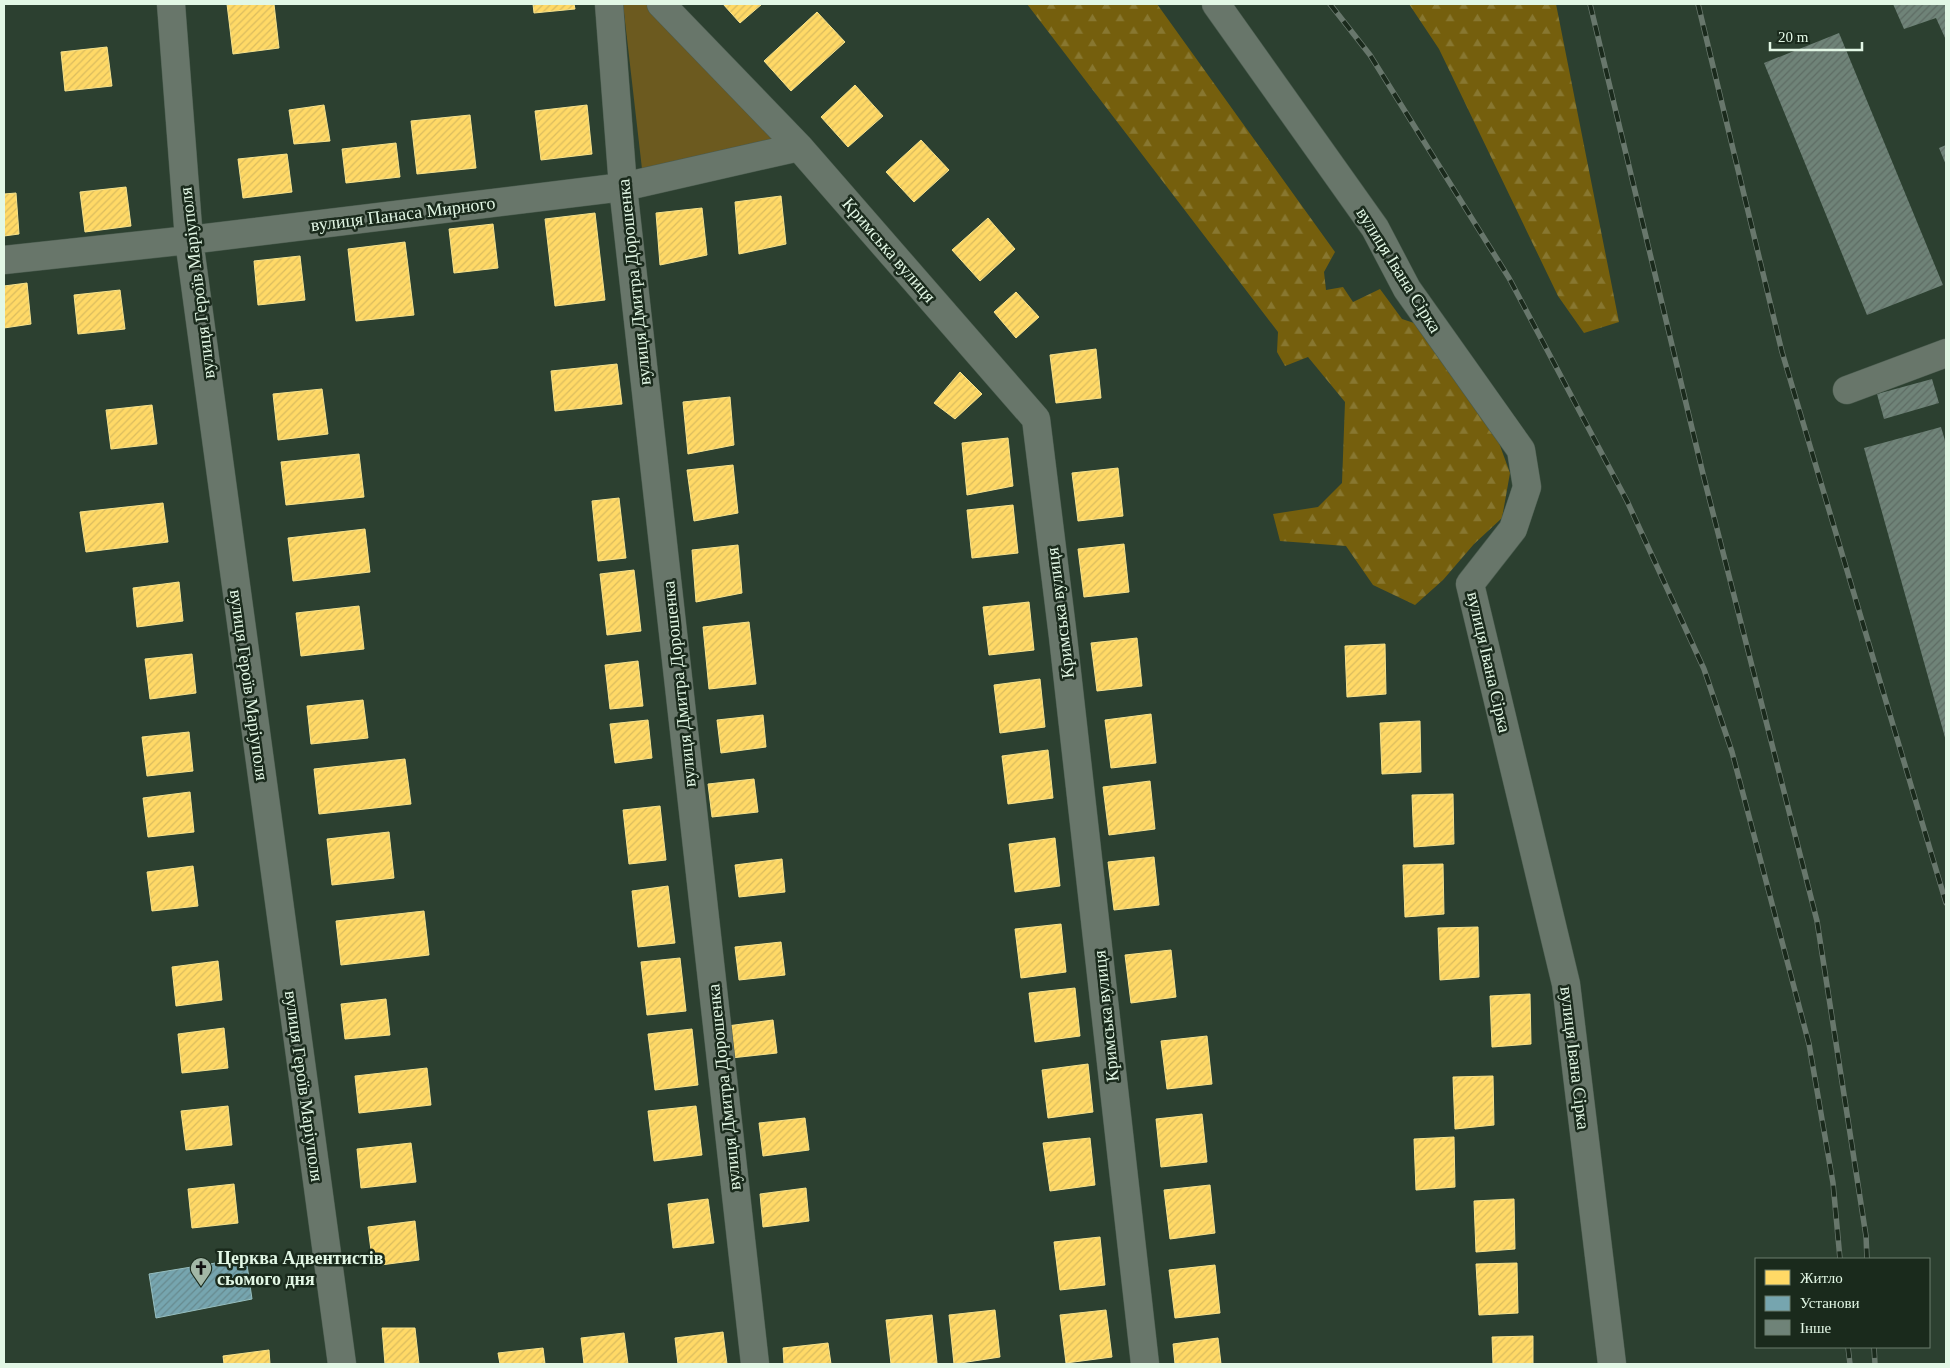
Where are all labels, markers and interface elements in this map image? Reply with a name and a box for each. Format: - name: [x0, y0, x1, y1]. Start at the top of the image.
- scale bar: [1770, 20, 1862, 52]
- text: 20 m: [1778, 29, 1809, 45]
- street label: вулиця Дмитра Дорошенка: [613, 178, 655, 386]
- street label: вулиця Героїв Маріуполя: [175, 186, 219, 380]
- street label: вулиця Панаса Мирного: [310, 193, 496, 235]
- street label: Кримська вулиця: [838, 194, 940, 306]
- street label: вулиця Івана Сірка: [1352, 204, 1446, 336]
- street label: Кримська вулиця: [1042, 546, 1078, 680]
- street label: вулиця Дмитра Дорошенка: [658, 580, 700, 788]
- street label: вулиця Героїв Маріуполя: [226, 588, 272, 782]
- street label: вулиця Івана Сірка: [1463, 590, 1515, 734]
- street label: Кримська вулиця: [1089, 949, 1123, 1083]
- street label: вулиця Дмитра Дорошенка: [703, 983, 745, 1191]
- street label: вулиця Івана Сірка: [1556, 985, 1594, 1131]
- street label: вулиця Героїв Маріуполя: [281, 989, 327, 1183]
- place label: Церква Адвентистів сьомого дня: [217, 1248, 384, 1289]
- church icon: Церква Адвентистів сьомого дня: [189, 1256, 213, 1287]
- legend: [1755, 1258, 1930, 1348]
- text: Житло: [1800, 1270, 1843, 1286]
- text: Установи: [1800, 1295, 1860, 1311]
- text: Інше: [1800, 1320, 1832, 1336]

